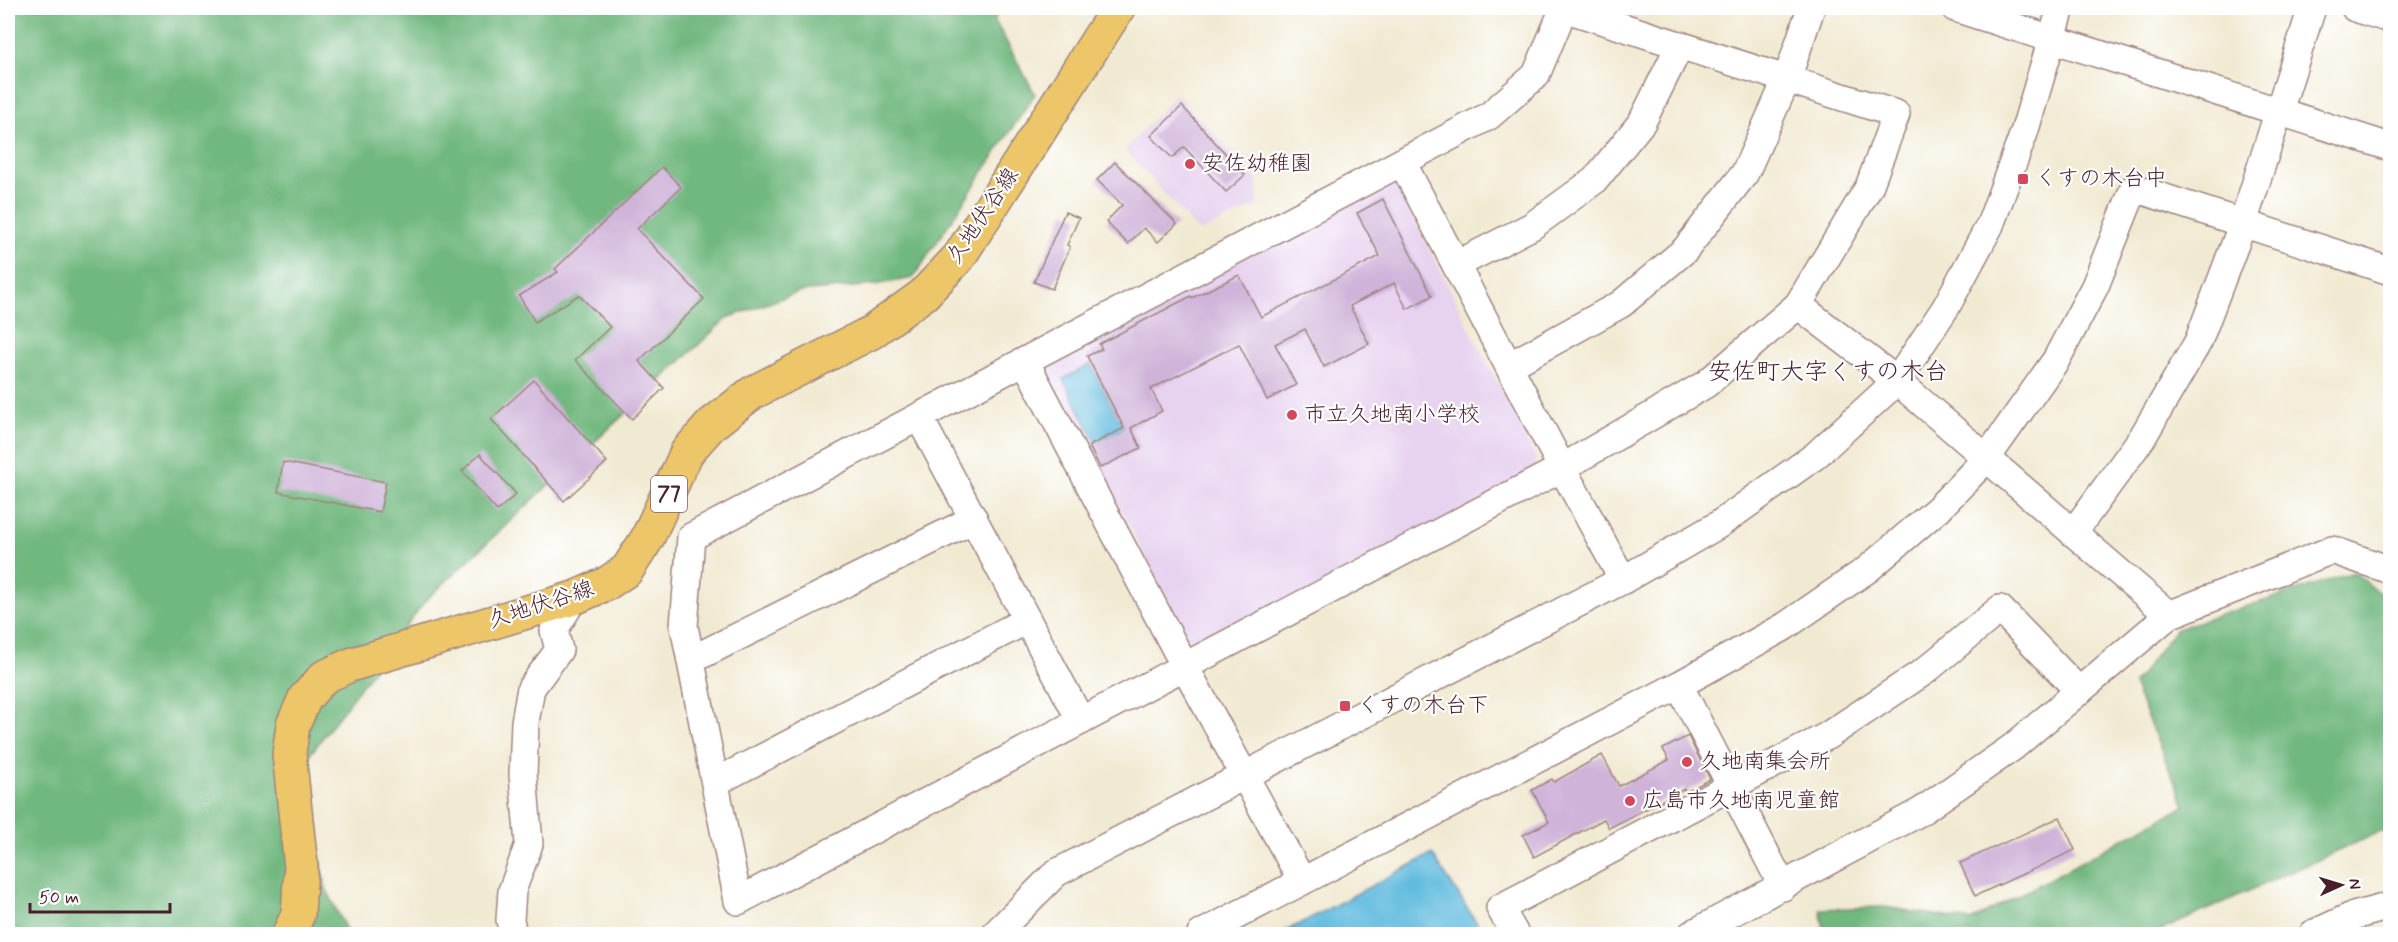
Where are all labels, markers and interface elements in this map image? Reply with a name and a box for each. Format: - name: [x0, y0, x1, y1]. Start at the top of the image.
- place label: 安佐幼稚園: [1202, 150, 1312, 178]
- marker: 安佐幼稚園: [1183, 157, 1197, 171]
- street label: 久地伏谷線: [941, 163, 1025, 269]
- place label: くすの木台中: [2035, 165, 2167, 193]
- marker: くすの木台中: [2016, 172, 2030, 186]
- district label: 安佐町大字くすの木台: [1708, 357, 1948, 388]
- place label: 市立久地南小学校: [1304, 401, 1480, 429]
- marker: 市立久地南小学校: [1285, 408, 1299, 422]
- road number: 77: [651, 476, 687, 512]
- street label: 久地伏谷線: [484, 575, 598, 635]
- place label: くすの木台下: [1357, 692, 1489, 720]
- marker: くすの木台下: [1338, 699, 1352, 713]
- place label: 久地南集会所: [1699, 748, 1831, 776]
- marker: 久地南集会所: [1680, 755, 1694, 769]
- place label: 広島市久地南児童館: [1642, 787, 1840, 815]
- marker: 広島市久地南児童館: [1623, 794, 1637, 808]
- north arrow: [2311, 855, 2371, 915]
- scale bar: [30, 876, 170, 914]
- text: N: [2344, 878, 2365, 890]
- text: 50 m: [39, 886, 79, 910]

